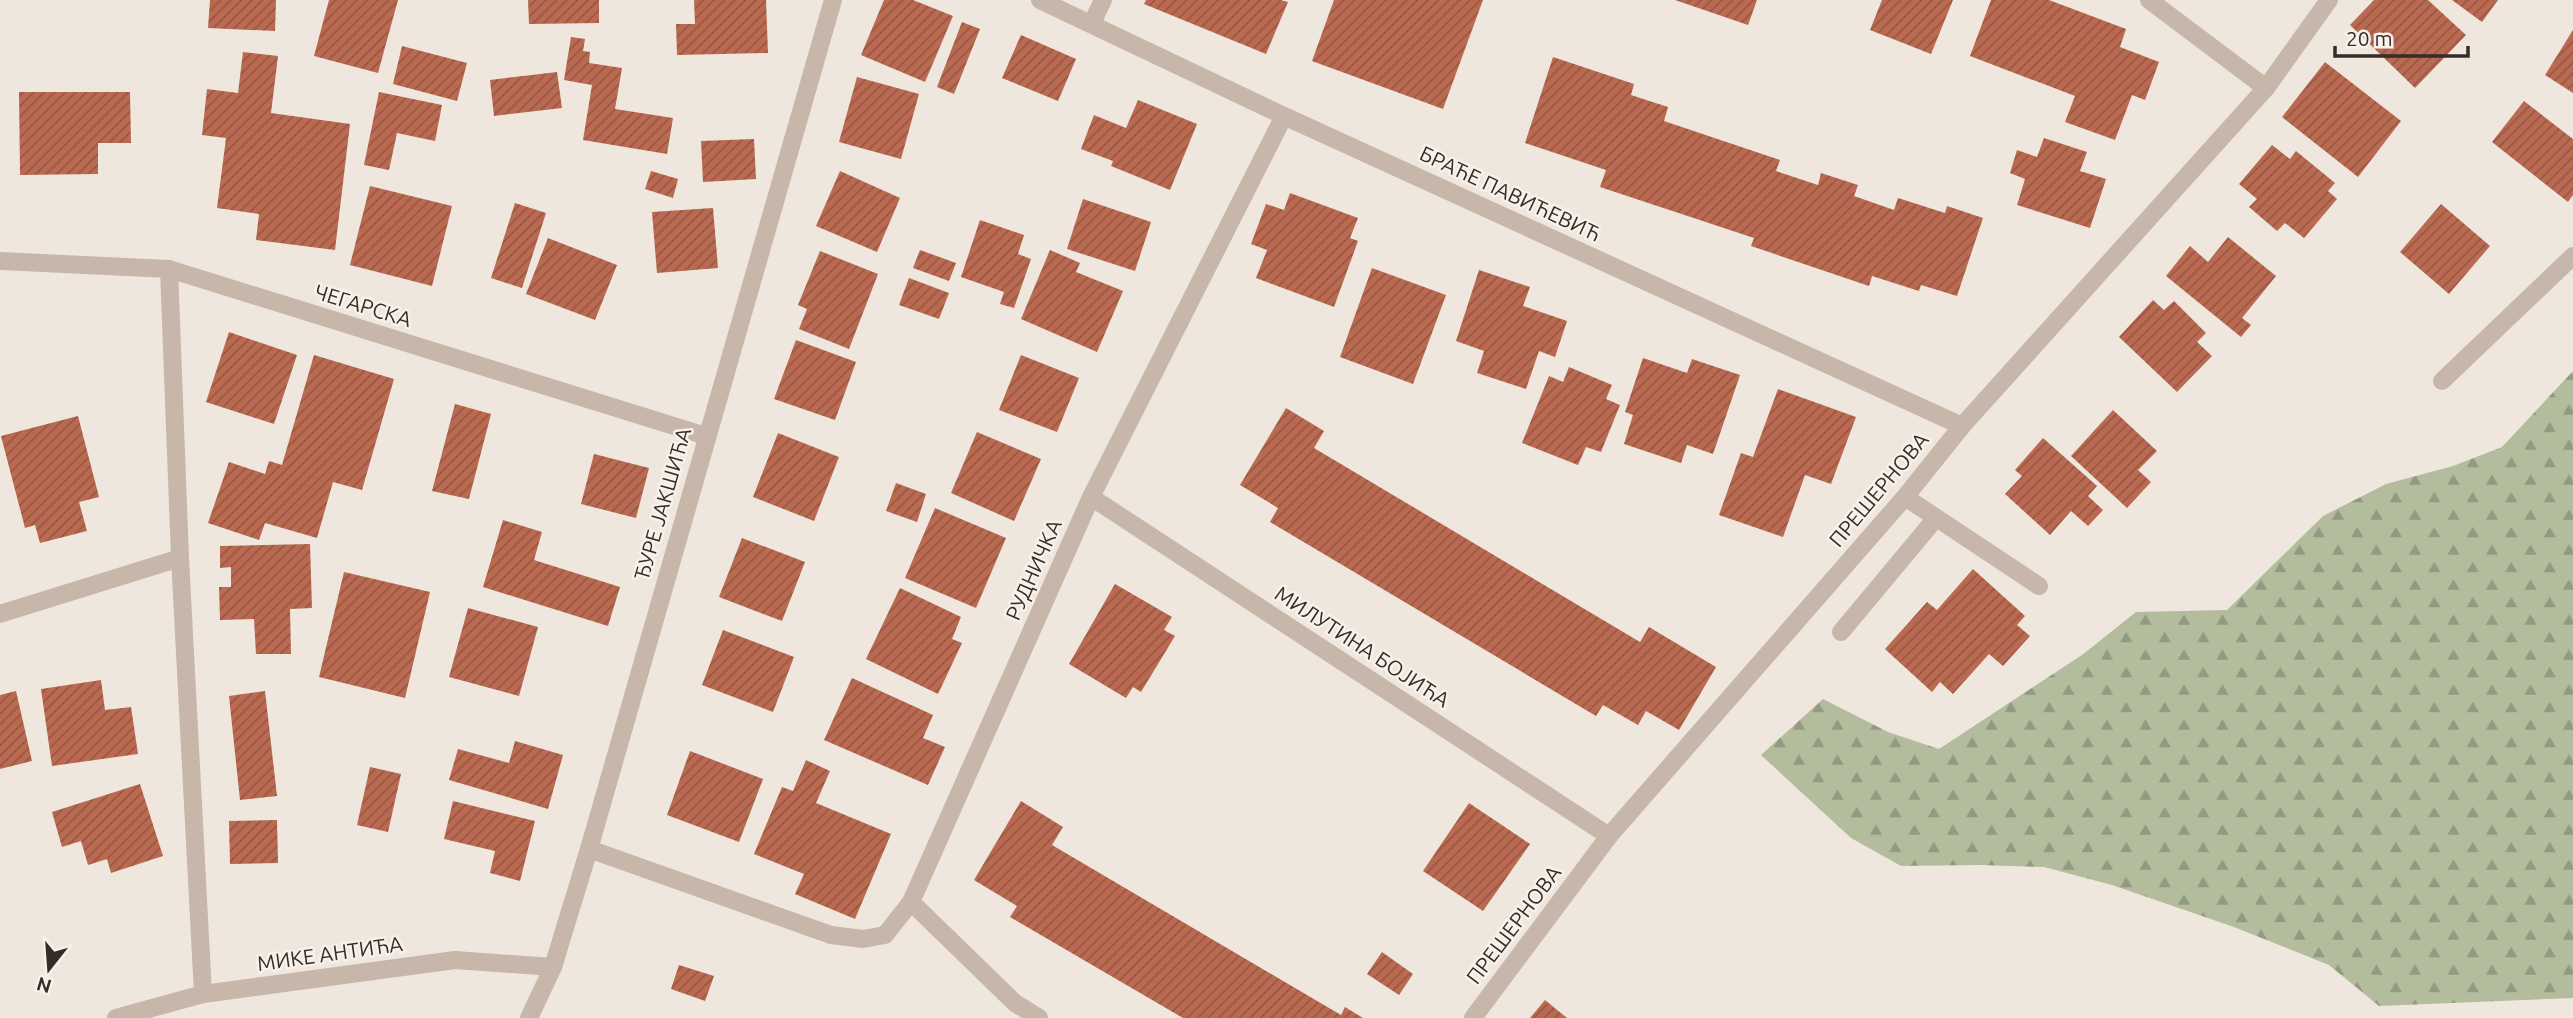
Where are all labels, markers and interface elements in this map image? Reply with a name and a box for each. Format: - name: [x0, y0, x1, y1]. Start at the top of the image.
- scale bar: [2335, 14, 2468, 58]
- text: 20 m: [2346, 26, 2393, 50]
- street label: БРАЋЕ ПАВИЋЕВИЋ: [1416, 141, 1605, 246]
- street label: ЧЕГАРСКА: [312, 279, 415, 331]
- street label: ЂУРЕ ЈАКШИЋА: [629, 424, 695, 583]
- street label: ПРЕШЕРНОВА: [1824, 427, 1933, 551]
- street label: РУДНИЧКА: [1000, 515, 1066, 624]
- street label: МИЛУТИНА БОЈИЋА: [1271, 581, 1455, 712]
- street label: ПРЕШЕРНОВА: [1461, 860, 1566, 988]
- street label: МИКЕ АНТИЋА: [256, 931, 404, 975]
- north arrow: [14, 934, 84, 1004]
- text: N: [34, 973, 54, 998]

